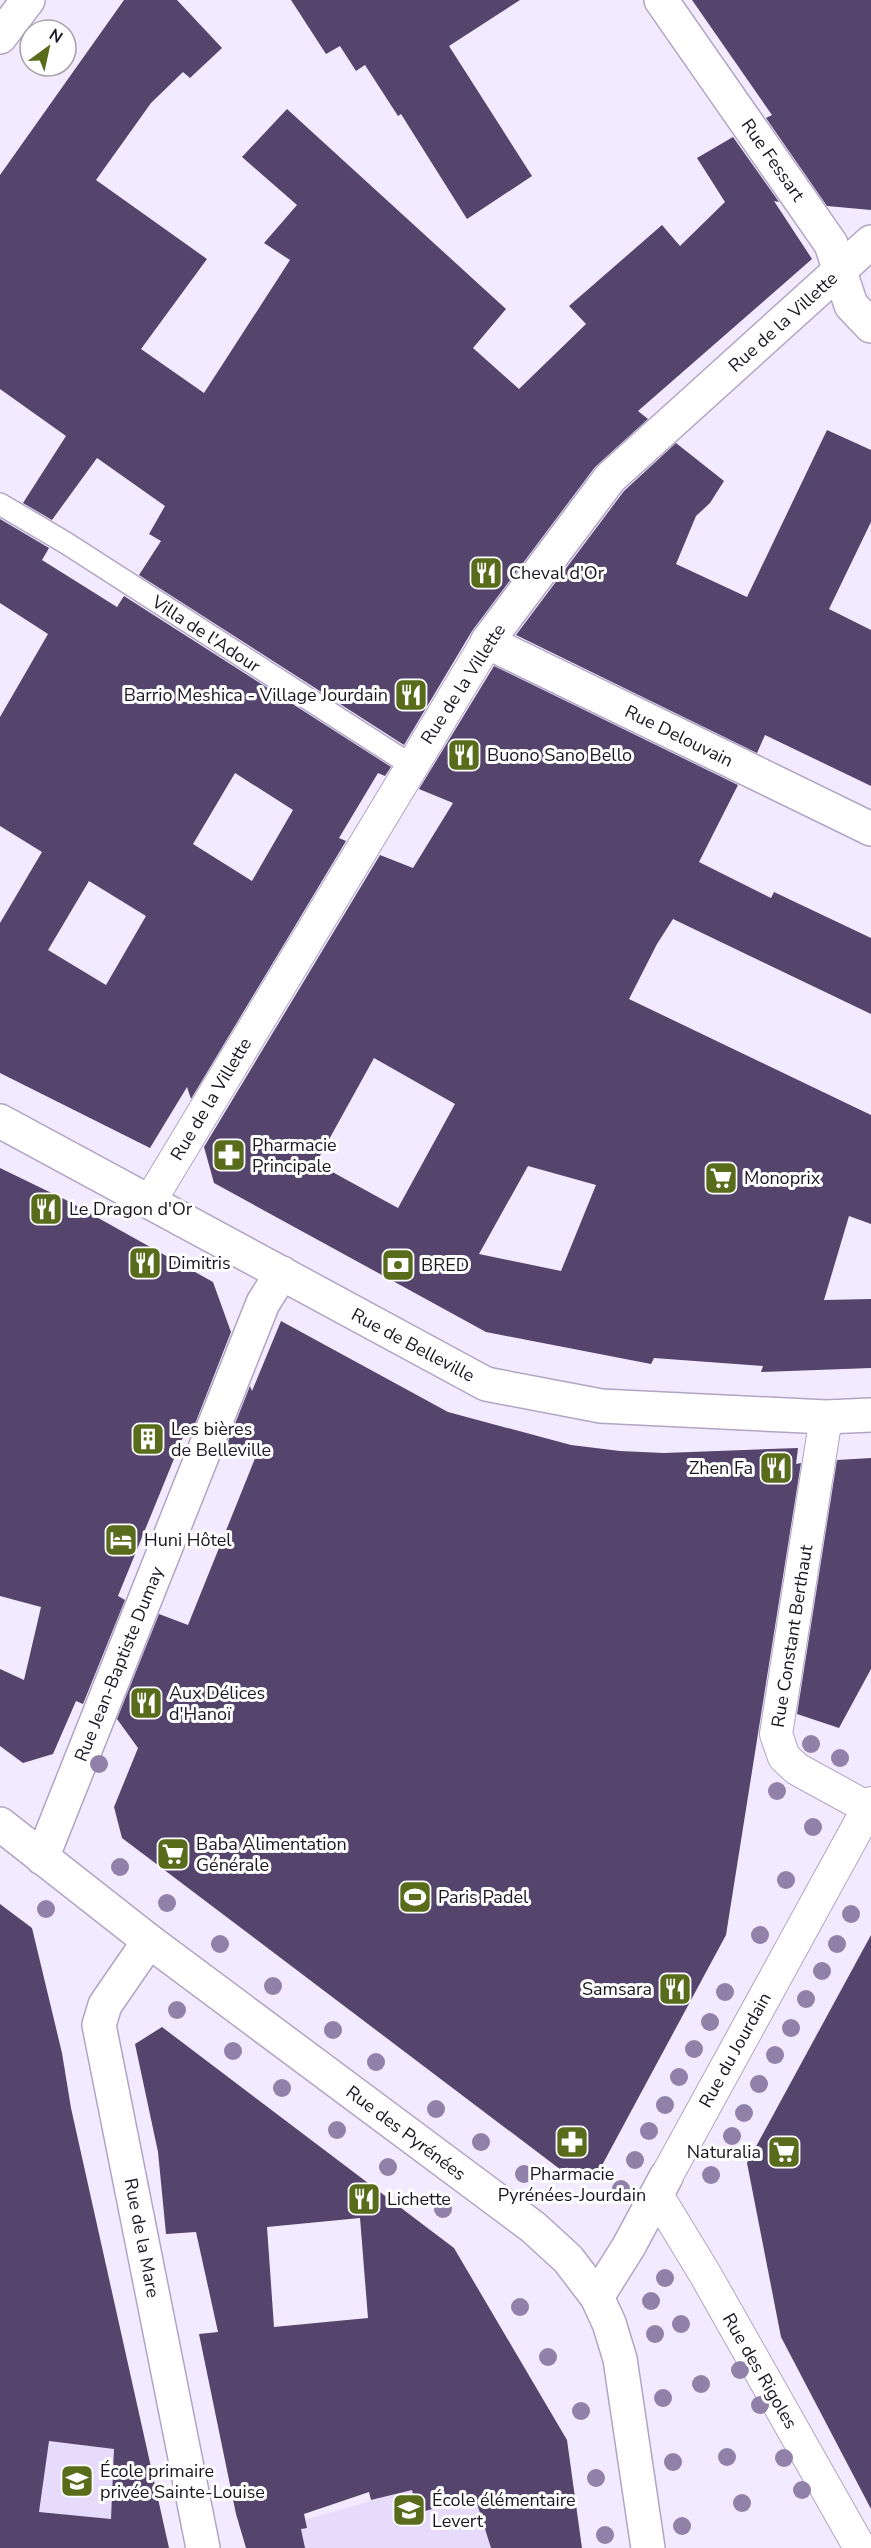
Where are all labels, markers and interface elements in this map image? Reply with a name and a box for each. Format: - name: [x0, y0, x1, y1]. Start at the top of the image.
- north arrow: [18, 18, 78, 78]
- text: N: [45, 24, 67, 49]
- street label: Rue Fessart: [736, 114, 811, 207]
- street label: Rue de la Villette: [723, 267, 843, 377]
- restaurant icon: Cheval d'Or: [468, 555, 504, 591]
- place label: Cheval d'Or: [509, 561, 605, 585]
- street label: Villa de l'Adour: [146, 589, 265, 678]
- street label: Rue de la Villette: [415, 619, 511, 749]
- restaurant icon: Barrio Meshica - Village Jourdain: [393, 677, 429, 713]
- place label: Barrio Meshica - Village Jourdain: [124, 683, 388, 707]
- street label: Rue Delouvain: [621, 699, 737, 773]
- restaurant icon: Buono Sano Bello: [446, 737, 482, 773]
- place label: Buono Sano Bello: [487, 743, 632, 767]
- street label: Rue de la Villette: [165, 1033, 257, 1165]
- place label: Pharmacie Principale: [252, 1133, 337, 1178]
- pharmacy icon: Pharmacie Principale: [211, 1137, 247, 1173]
- supermarket icon: Monoprix: [703, 1160, 739, 1196]
- place label: Monoprix: [744, 1166, 821, 1190]
- restaurant icon: Le Dragon d'Or: [28, 1191, 64, 1227]
- place label: Le Dragon d'Or: [69, 1197, 193, 1221]
- restaurant icon: Dimitris: [127, 1245, 163, 1281]
- bank icon: BRED: [380, 1247, 416, 1283]
- place label: Dimitris: [168, 1251, 231, 1275]
- place label: BRED: [421, 1253, 469, 1277]
- street label: Rue de Belleville: [347, 1302, 479, 1388]
- place label: Les bières de Belleville: [171, 1417, 271, 1462]
- building icon: Les bières de Belleville: [130, 1421, 166, 1457]
- restaurant icon: Zhen Fa: [758, 1450, 794, 1486]
- place label: Zhen Fa: [689, 1456, 753, 1480]
- hotel icon: Huni Hôtel: [103, 1522, 139, 1558]
- place label: Huni Hôtel: [144, 1528, 232, 1552]
- street label: Rue Constant Berthaut: [766, 1542, 818, 1729]
- street label: Rue Jean-Baptiste Dumay: [69, 1562, 169, 1765]
- place label: Aux Délices d'Hanoï: [169, 1681, 265, 1726]
- restaurant icon: Aux Délices d'Hanoï: [128, 1685, 164, 1721]
- place label: Baba Alimentation Générale: [196, 1832, 347, 1877]
- supermarket icon: Baba Alimentation Générale: [155, 1836, 191, 1872]
- sports icon: Paris Padel: [397, 1879, 433, 1915]
- place label: Paris Padel: [438, 1885, 529, 1909]
- restaurant icon: Samsara: [657, 1971, 693, 2007]
- place label: Samsara: [582, 1977, 652, 2001]
- street label: Rue du Jourdain: [693, 1988, 777, 2112]
- street label: Rue des Pyrénées: [341, 2080, 471, 2186]
- pharmacy icon: Pharmacie Pyrénées-Jourdain: [554, 2124, 590, 2160]
- supermarket icon: Naturalia: [766, 2134, 802, 2170]
- place label: Naturalia: [687, 2140, 761, 2164]
- place label: Pharmacie Pyrénées-Jourdain: [498, 2162, 646, 2207]
- street label: Rue de la Mare: [119, 2176, 165, 2300]
- restaurant icon: Lichette: [346, 2181, 382, 2217]
- place label: Lichette: [387, 2187, 451, 2211]
- street label: Rue des Rigoles: [717, 2309, 803, 2433]
- place label: École primaire privée Sainte-Louise: [100, 2459, 265, 2504]
- school or university icon: École primaire privée Sainte-Louise: [59, 2463, 95, 2499]
- place label: École élémentaire Levert: [432, 2488, 576, 2533]
- school or university icon: École élémentaire Levert: [391, 2492, 427, 2528]

